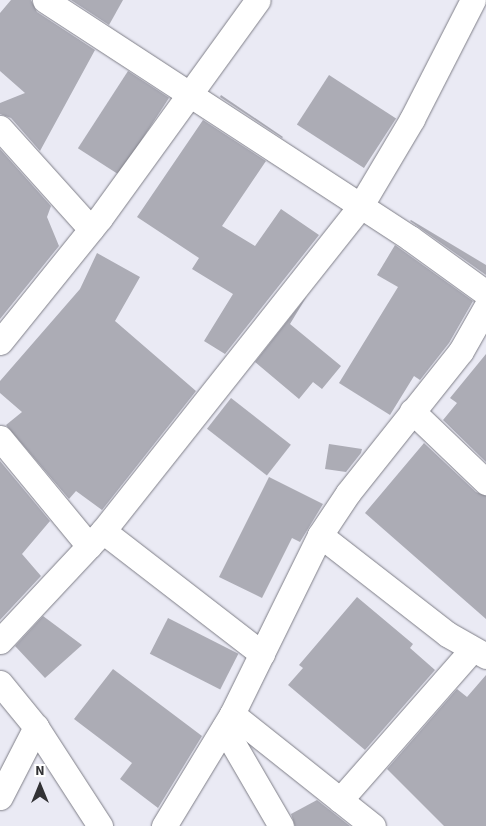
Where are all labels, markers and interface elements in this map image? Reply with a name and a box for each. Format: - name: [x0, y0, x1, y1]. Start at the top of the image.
- north arrow: [15, 761, 65, 811]
- text: N: [35, 761, 45, 781]

